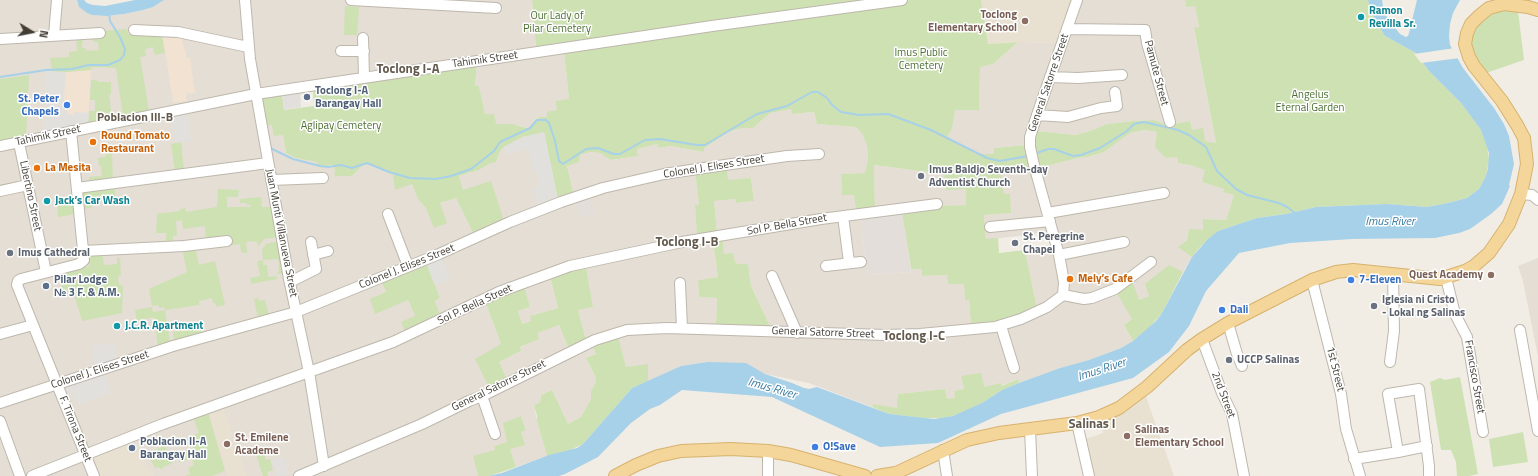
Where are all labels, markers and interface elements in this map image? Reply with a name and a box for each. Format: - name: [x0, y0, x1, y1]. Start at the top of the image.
- place label: Ramon Revilla Sr.: [1369, 4, 1416, 30]
- place label: Toclong Elementary School: [928, 8, 1017, 34]
- park label: Our Lady of Pilar Cemetery: [523, 9, 591, 35]
- north arrow: [12, 12, 52, 52]
- marker: Ramon Revilla Sr.: [1356, 12, 1366, 22]
- marker: Toclong Elementary School: [1020, 16, 1030, 26]
- text: N: [35, 29, 52, 39]
- street label: General Satorre Street: [1026, 32, 1072, 134]
- street label: Pamute Street: [1141, 39, 1171, 107]
- park label: Imus Public Cemetery: [894, 46, 948, 72]
- street label: Tahimik Street: [451, 49, 519, 71]
- district label: Toclong I-A: [377, 62, 439, 78]
- place label: Toclong I-A Barangay Hall: [315, 84, 381, 110]
- park label: Angelus Eternal Garden: [1276, 88, 1344, 114]
- place label: St. Peter Chapels: [18, 92, 59, 118]
- marker: Toclong I-A Barangay Hall: [302, 92, 312, 102]
- marker: St. Peter Chapels: [62, 100, 72, 110]
- district label: Poblacion III-B: [97, 111, 173, 125]
- park label: Aglipay Cemetery: [301, 119, 381, 133]
- street label: Tahimik Street: [14, 123, 82, 149]
- place label: Round Tomato Restaurant: [101, 129, 170, 155]
- marker: Round Tomato Restaurant: [88, 137, 98, 147]
- street label: Colonel J. Elises Street: [663, 153, 765, 181]
- street label: Libertino Street: [16, 160, 44, 232]
- place label: La Mesita: [45, 161, 91, 175]
- marker: La Mesita: [32, 163, 42, 173]
- place label: Imus Baldjo Seventh-day Adventist Church: [929, 163, 1048, 189]
- street label: Juan Munti Villanueva Street: [262, 168, 300, 298]
- marker: Imus Baldjo Seventh-day Adventist Church: [916, 171, 926, 181]
- place label: Jack’s Car Wash: [55, 194, 130, 208]
- marker: Jack’s Car Wash: [42, 196, 52, 206]
- street label: Sol P. Bella Street: [746, 211, 828, 239]
- water label: Imus River: [1365, 215, 1415, 229]
- place label: St. Peregrine Chapel: [1023, 230, 1084, 256]
- district label: Toclong I-B: [655, 235, 719, 251]
- marker: St. Peregrine Chapel: [1010, 238, 1020, 248]
- street label: Colonel J. Elises Street: [357, 242, 457, 292]
- place label: Imus Cathedral: [18, 246, 90, 260]
- marker: Imus Cathedral: [5, 248, 15, 258]
- place label: Quest Academy: [1409, 268, 1483, 282]
- marker: Quest Academy: [1486, 270, 1496, 280]
- place label: Mely’s Cafe: [1078, 272, 1133, 286]
- place label: Pilar Lodge № 3 F. & A.M.: [54, 273, 120, 299]
- place label: 7-Eleven: [1359, 273, 1401, 287]
- marker: Mely’s Cafe: [1065, 274, 1075, 284]
- marker: 7-Eleven: [1346, 275, 1356, 285]
- marker: Pilar Lodge № 3 F. & A.M.: [41, 281, 51, 291]
- street label: Sol P. Bella Street: [436, 282, 514, 328]
- place label: Iglesia ni Cristo - Lokal ng Salinas: [1382, 293, 1465, 319]
- marker: Iglesia ni Cristo - Lokal ng Salinas: [1369, 301, 1379, 311]
- place label: Dali: [1230, 303, 1248, 317]
- marker: Dali: [1217, 305, 1227, 315]
- place label: J.C.R. Apartment: [125, 319, 203, 333]
- marker: J.C.R. Apartment: [112, 321, 122, 331]
- street label: General Satorre Street: [771, 325, 875, 341]
- district label: Toclong I-C: [883, 329, 945, 345]
- street label: Francisco Street: [1461, 339, 1487, 415]
- street label: 1st Street: [1323, 345, 1347, 393]
- street label: Colonel J. Elises Street: [49, 348, 151, 392]
- place label: UCCP Salinas: [1237, 353, 1299, 367]
- water label: Imus River: [1076, 355, 1128, 385]
- marker: UCCP Salinas: [1224, 355, 1234, 365]
- street label: General Satorre Street: [450, 357, 548, 415]
- street label: 2nd Street: [1208, 370, 1238, 420]
- water label: Imus River: [746, 375, 798, 403]
- street label: F. Tirona Street: [56, 394, 94, 464]
- district label: Salinas I: [1068, 417, 1116, 433]
- place label: Salinas Elementary School: [1135, 423, 1224, 449]
- place label: St. Emilene Academe: [235, 431, 289, 457]
- marker: Salinas Elementary School: [1122, 431, 1132, 441]
- place label: Poblacion II-A Barangay Hall: [140, 435, 206, 461]
- marker: St. Emilene Academe: [222, 439, 232, 449]
- place label: O!Save: [823, 440, 856, 454]
- marker: O!Save: [810, 442, 820, 452]
- marker: Poblacion II-A Barangay Hall: [127, 443, 137, 453]

